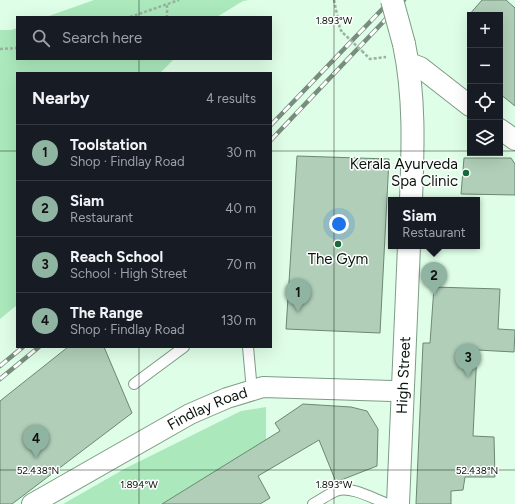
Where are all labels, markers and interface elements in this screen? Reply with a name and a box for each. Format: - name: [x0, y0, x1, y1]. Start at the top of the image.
- map controls: [467, 12, 503, 156]
- button: +: [467, 12, 503, 48]
- text: 1.893°W: [316, 14, 353, 27]
- search box: [16, 16, 272, 60]
- icon: search: [30, 27, 52, 49]
- text: Search here: [62, 29, 142, 47]
- button: −: [467, 48, 503, 84]
- button: locate: [467, 84, 503, 120]
- text: Nearby: [32, 88, 90, 108]
- text: 4 results: [206, 91, 256, 106]
- button: layers: [467, 120, 503, 156]
- text: Toolstation: [70, 136, 147, 154]
- text: 1: [42, 145, 48, 160]
- text: 30 m: [226, 145, 256, 160]
- text: Shop · Findlay Road: [70, 154, 185, 169]
- place label: Kerala Ayurveda Spa Clinic: [350, 155, 458, 190]
- marker: Kerala Ayurveda Spa Clinic: [461, 168, 471, 178]
- text: Siam: [70, 192, 104, 210]
- popup: [388, 197, 480, 249]
- text: 2: [41, 201, 49, 216]
- text: 40 m: [225, 201, 256, 216]
- text: Siam: [402, 207, 436, 225]
- text: Restaurant: [70, 210, 133, 225]
- your location: [329, 214, 349, 234]
- text: Restaurant: [402, 225, 466, 240]
- marker: The Gym: [333, 239, 343, 249]
- text: Reach School: [70, 248, 163, 266]
- place label: The Gym: [308, 250, 368, 268]
- text: 3: [41, 257, 49, 272]
- text: 70 m: [226, 257, 256, 272]
- pin: 2: [421, 262, 447, 295]
- text: School · High Street: [70, 266, 187, 281]
- pin: 1: [285, 279, 311, 312]
- text: The Range: [70, 304, 143, 322]
- text: 4: [41, 313, 49, 328]
- text: 130 m: [221, 313, 256, 328]
- text: Shop · Findlay Road: [70, 322, 185, 337]
- street label: High Street: [393, 336, 414, 414]
- pin: 3: [455, 344, 481, 377]
- street label: Findlay Road: [164, 383, 249, 434]
- pin: 4: [23, 425, 49, 458]
- text: 52.438°N: [17, 464, 59, 477]
- text: 52.438°N: [456, 464, 498, 477]
- text: 1.894°W: [120, 478, 158, 491]
- text: 1.893°W: [316, 478, 353, 491]

